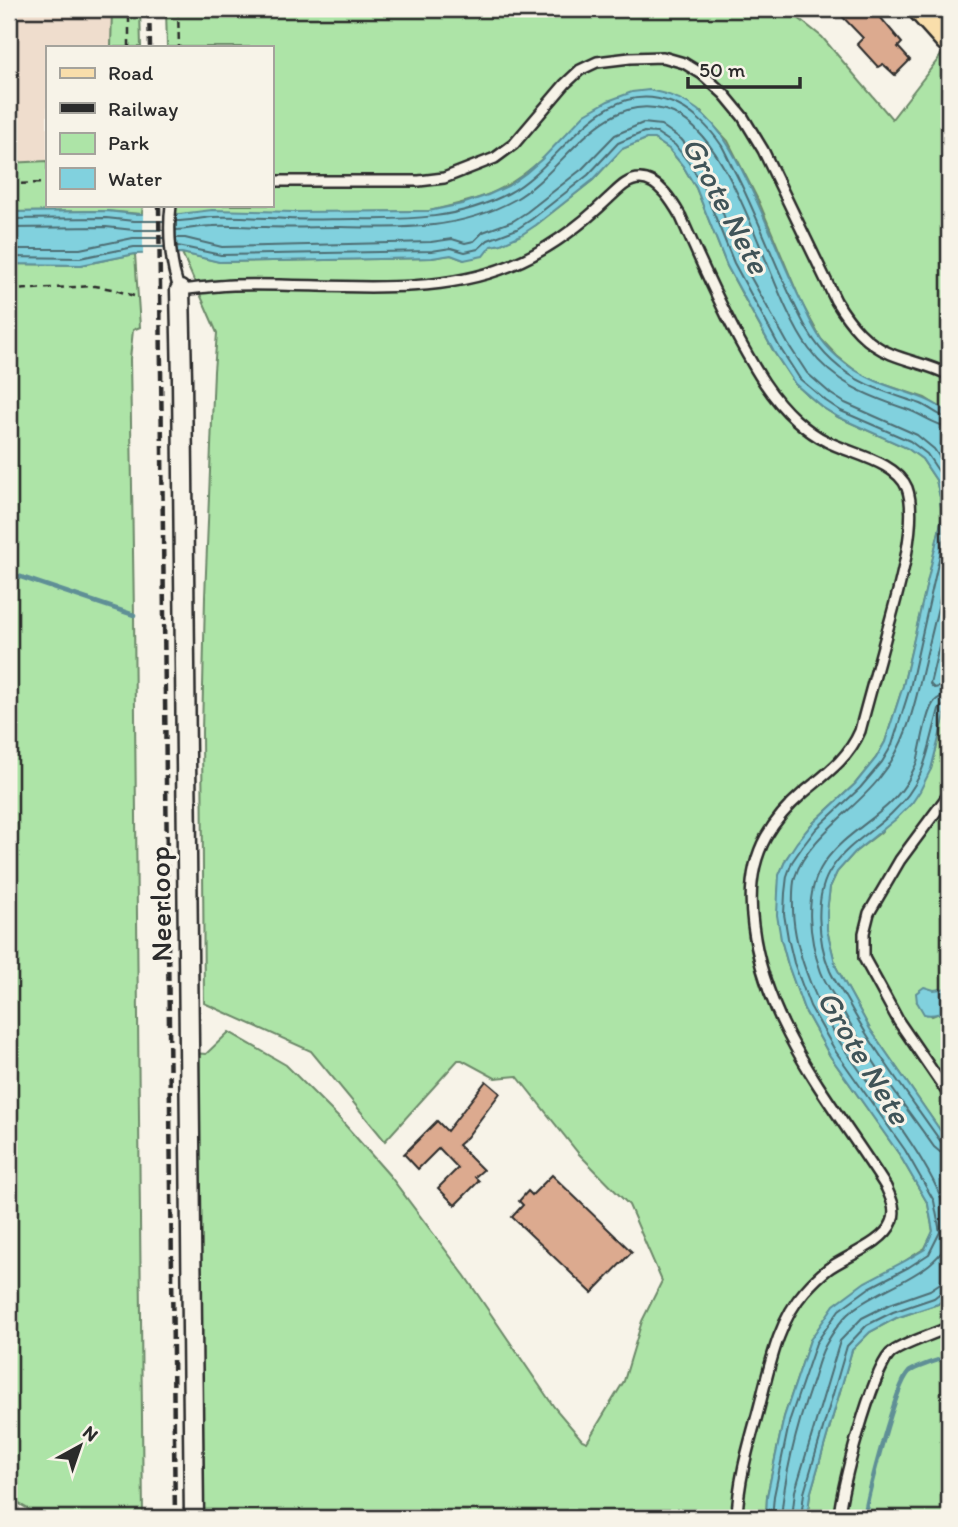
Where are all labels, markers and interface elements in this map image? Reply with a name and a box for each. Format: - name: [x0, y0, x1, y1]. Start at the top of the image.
- legend: [46, 46, 273, 206]
- scale bar: [688, 46, 800, 90]
- text: 50 m: [699, 57, 746, 82]
- text: Road: [108, 60, 154, 85]
- text: Railway: [108, 96, 178, 121]
- text: Park: [108, 130, 150, 155]
- water label: Grote Nete: [674, 130, 779, 282]
- text: Water: [108, 166, 162, 191]
- street label: Neerloop: [140, 846, 180, 962]
- water label: Grote Nete: [809, 983, 920, 1132]
- north arrow: [46, 1412, 116, 1482]
- text: N: [78, 1420, 103, 1446]

